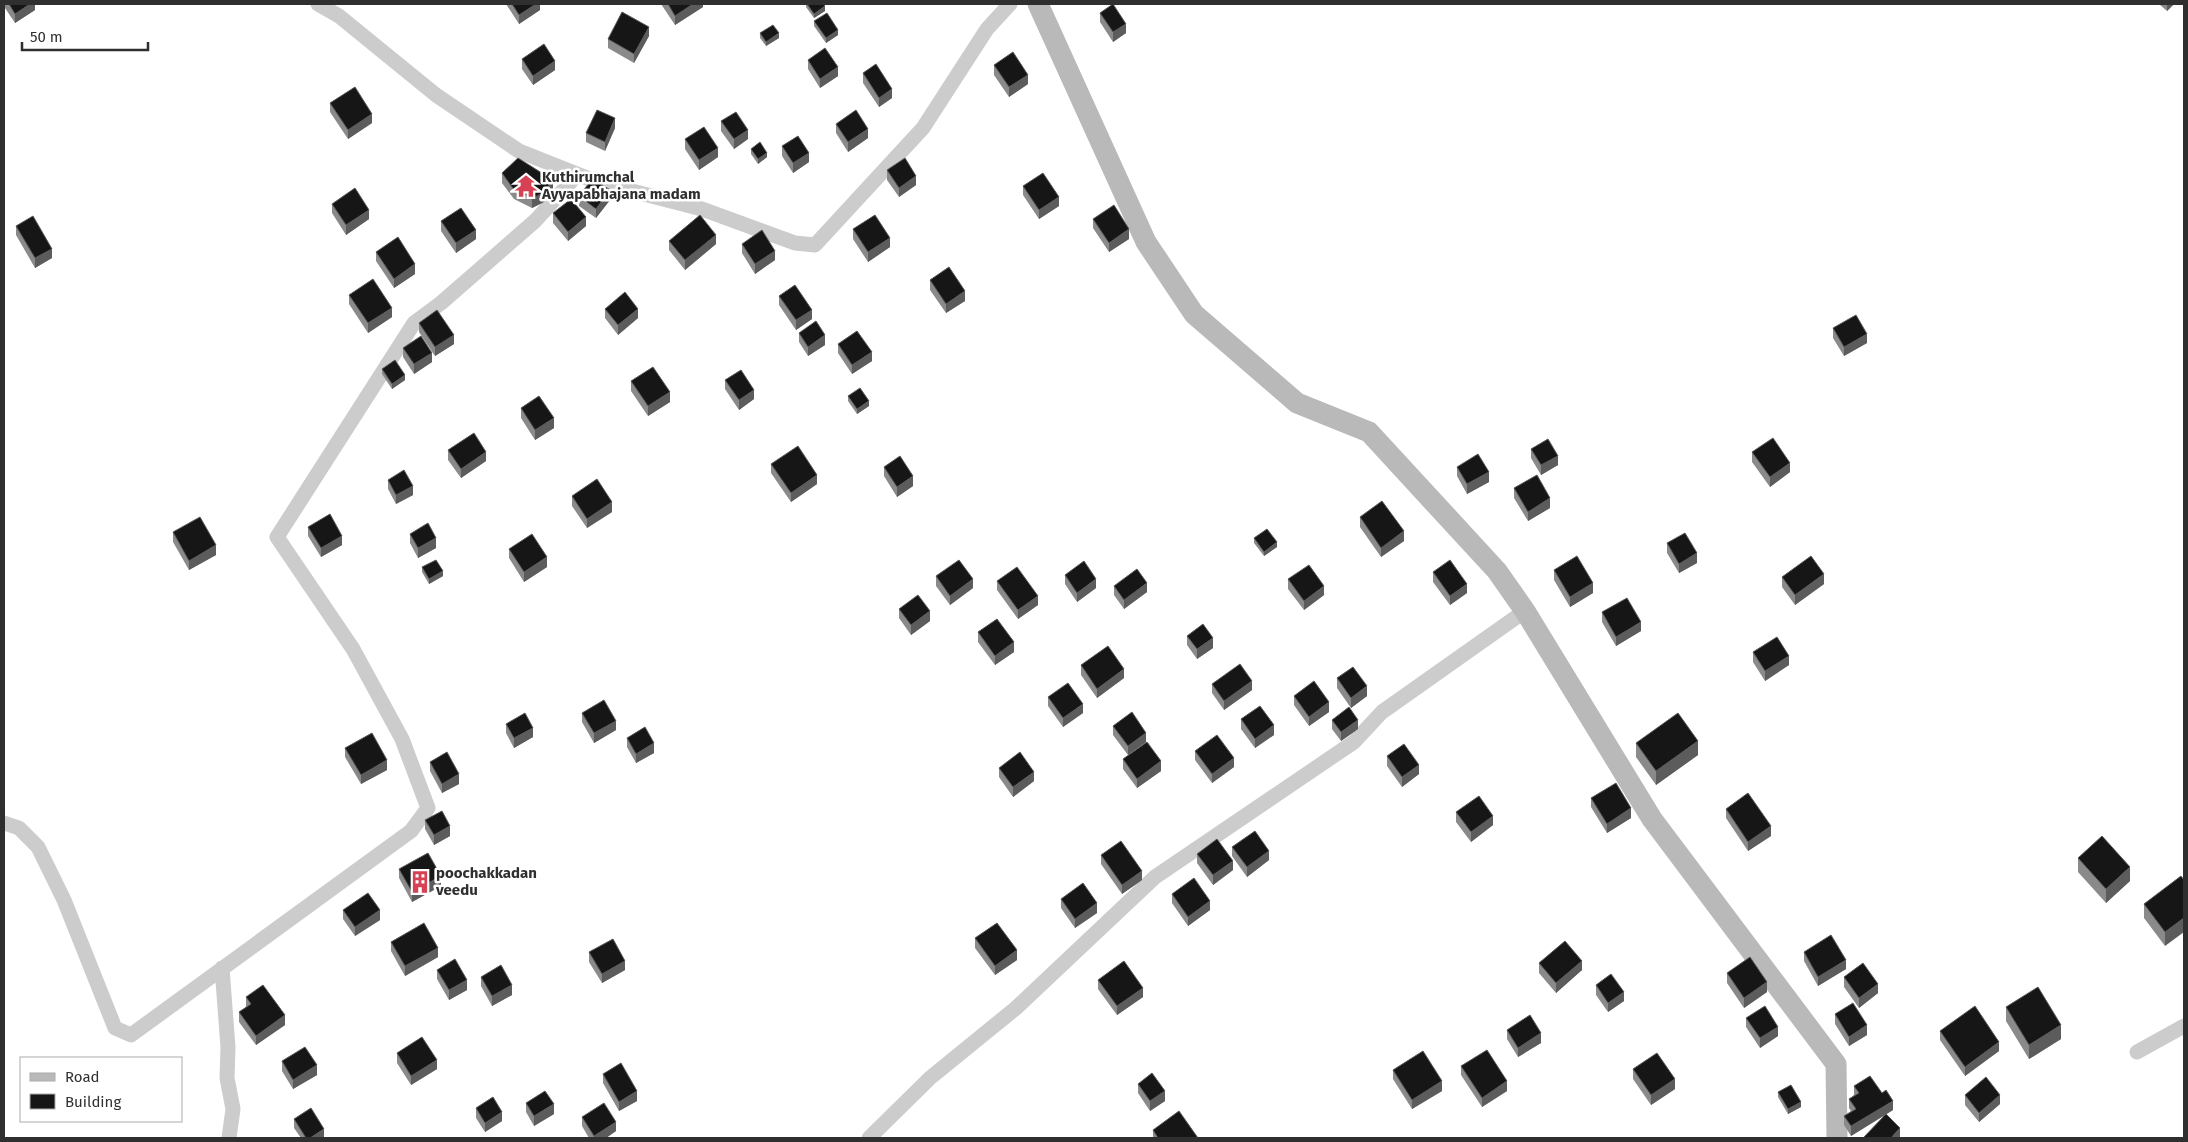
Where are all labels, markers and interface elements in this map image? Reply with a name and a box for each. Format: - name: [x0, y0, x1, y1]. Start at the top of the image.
- scale bar: [22, 20, 149, 52]
- text: 50 m: [30, 28, 63, 46]
- place label: Kuthirumchal Ayyapabhajana madam: [541, 168, 701, 203]
- temple icon: Kuthirumchal Ayyapabhajana madam: [513, 173, 539, 199]
- place label: poochakkadan veedu: [435, 864, 537, 899]
- building icon: poochakkadan veedu: [407, 869, 433, 895]
- legend: [20, 1057, 182, 1122]
- text: Road: [65, 1068, 100, 1086]
- text: Building: [65, 1093, 121, 1111]

